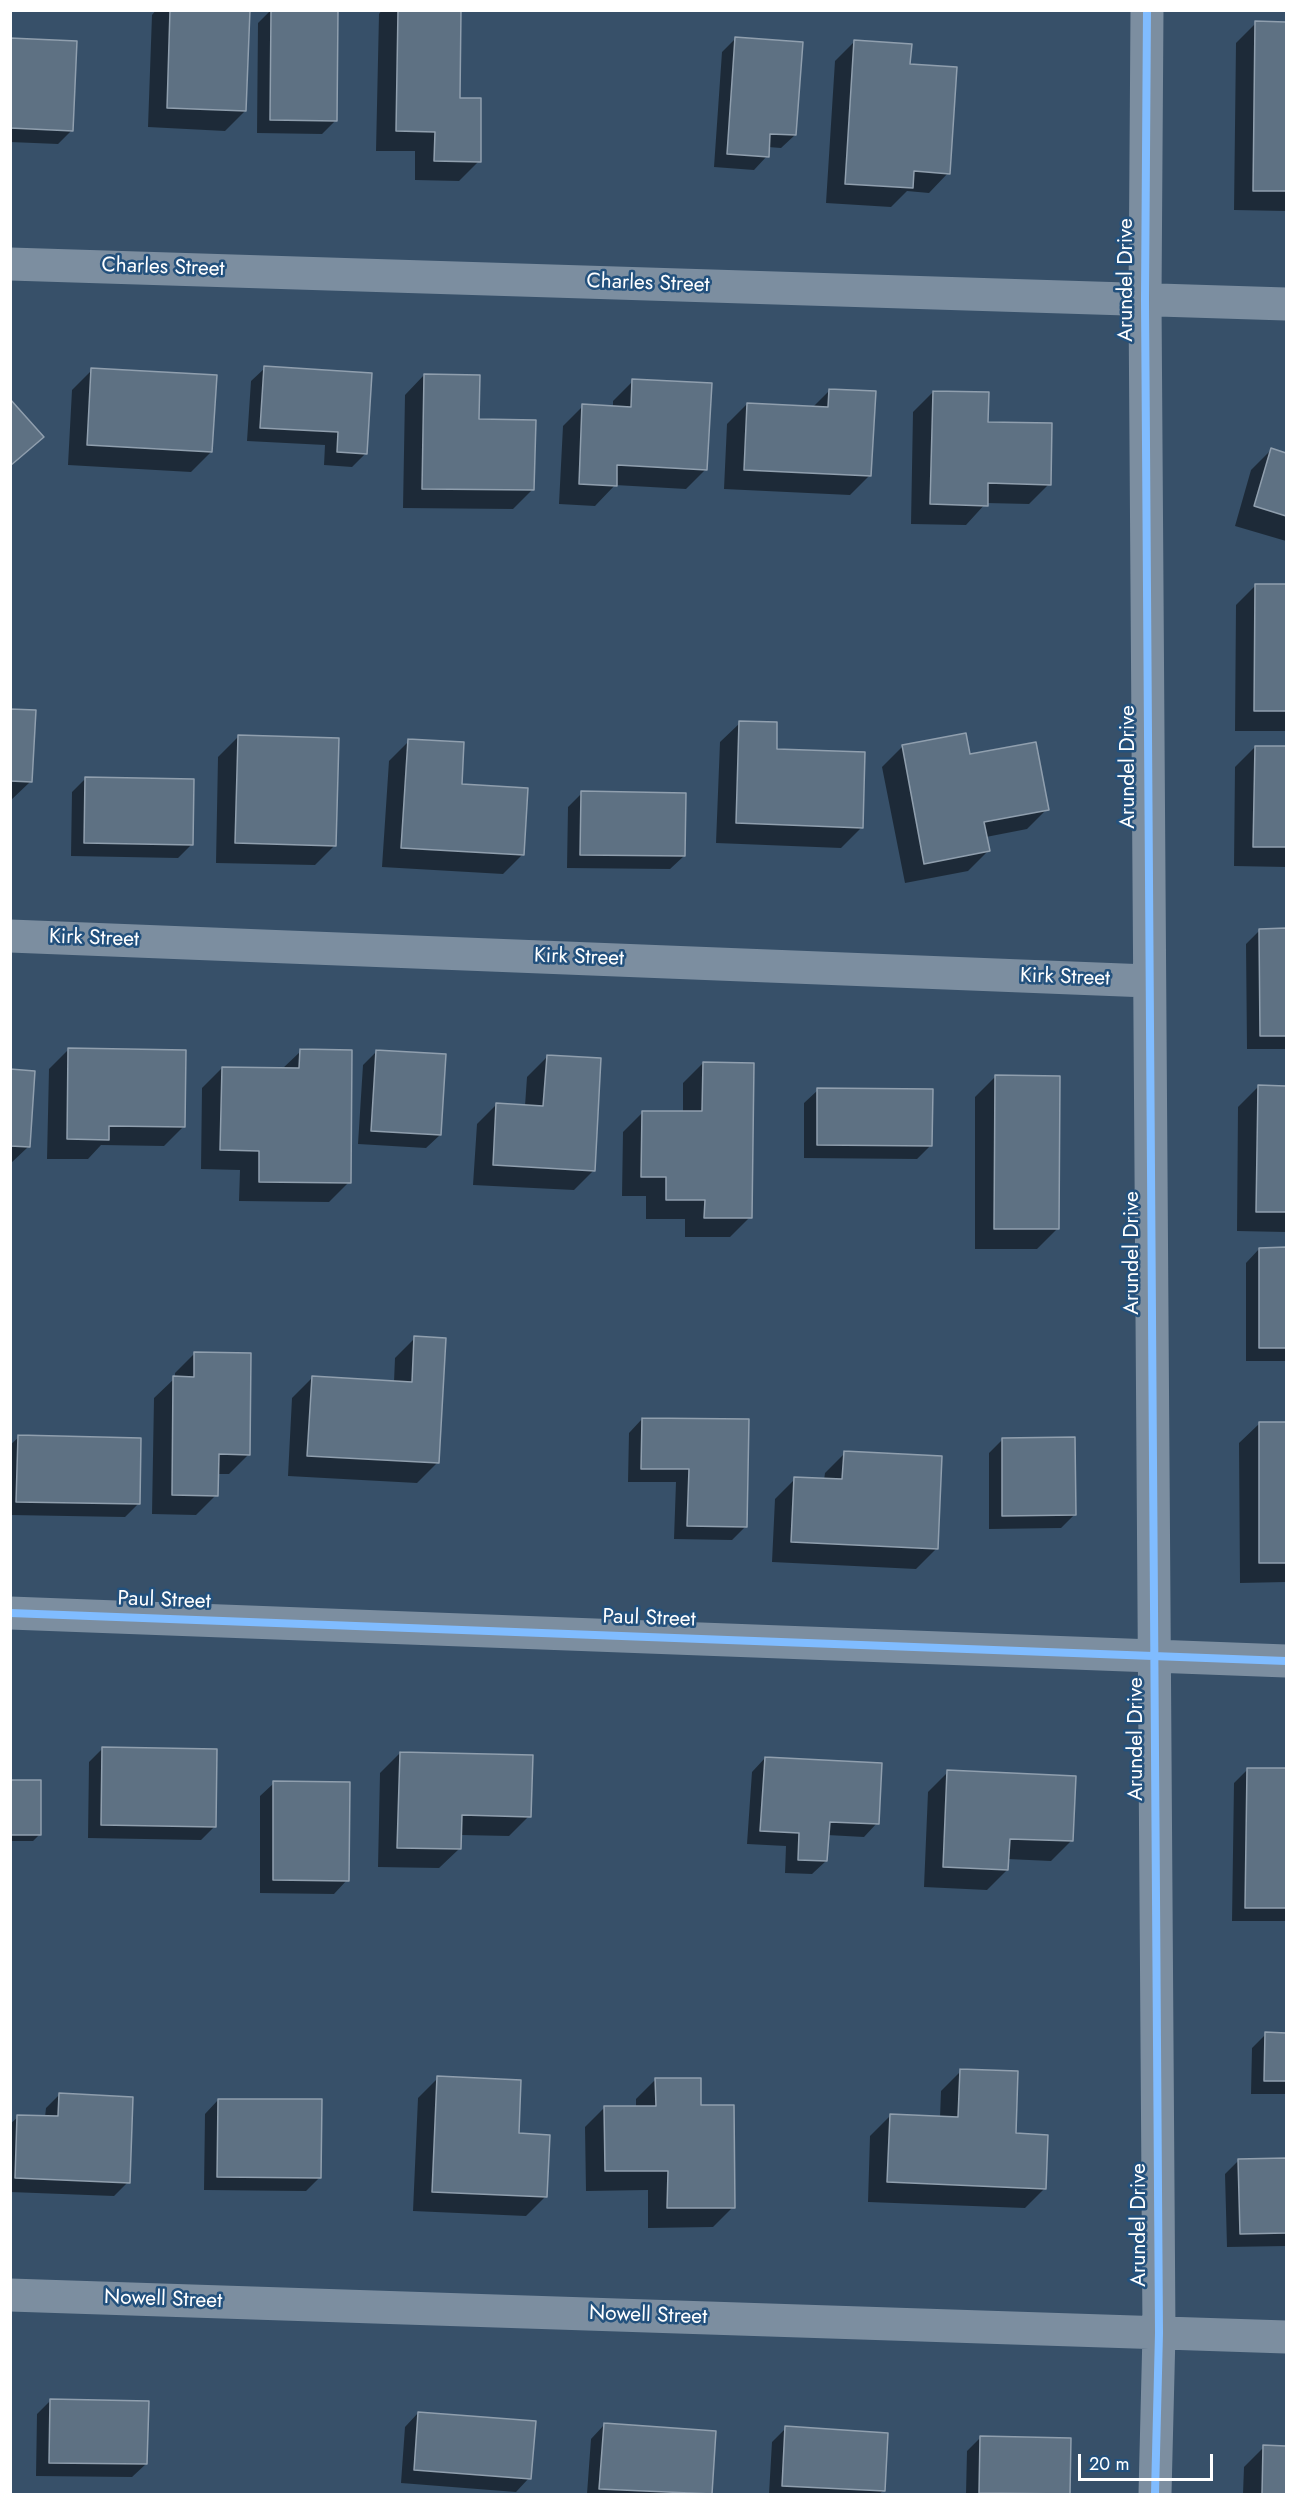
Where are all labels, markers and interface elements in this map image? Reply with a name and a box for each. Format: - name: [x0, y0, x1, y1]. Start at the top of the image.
- street label: Arundel Drive: [1114, 218, 1140, 342]
- street label: Charles Street: [101, 253, 225, 283]
- street label: Charles Street: [586, 269, 710, 299]
- street label: Arundel Drive: [1116, 705, 1142, 829]
- street label: Kirk Street: [49, 925, 139, 953]
- street label: Kirk Street: [534, 944, 624, 972]
- street label: Kirk Street: [1020, 964, 1110, 992]
- street label: Arundel Drive: [1120, 1191, 1146, 1315]
- street label: Paul Street: [117, 1587, 211, 1615]
- street label: Paul Street: [602, 1605, 696, 1633]
- street label: Arundel Drive: [1124, 1677, 1150, 1801]
- street label: Arundel Drive: [1127, 2163, 1153, 2287]
- street label: Nowell Street: [103, 2285, 223, 2315]
- street label: Nowell Street: [588, 2301, 708, 2331]
- scale bar: [1081, 2442, 1216, 2480]
- text: 20 m: [1089, 2451, 1129, 2477]

